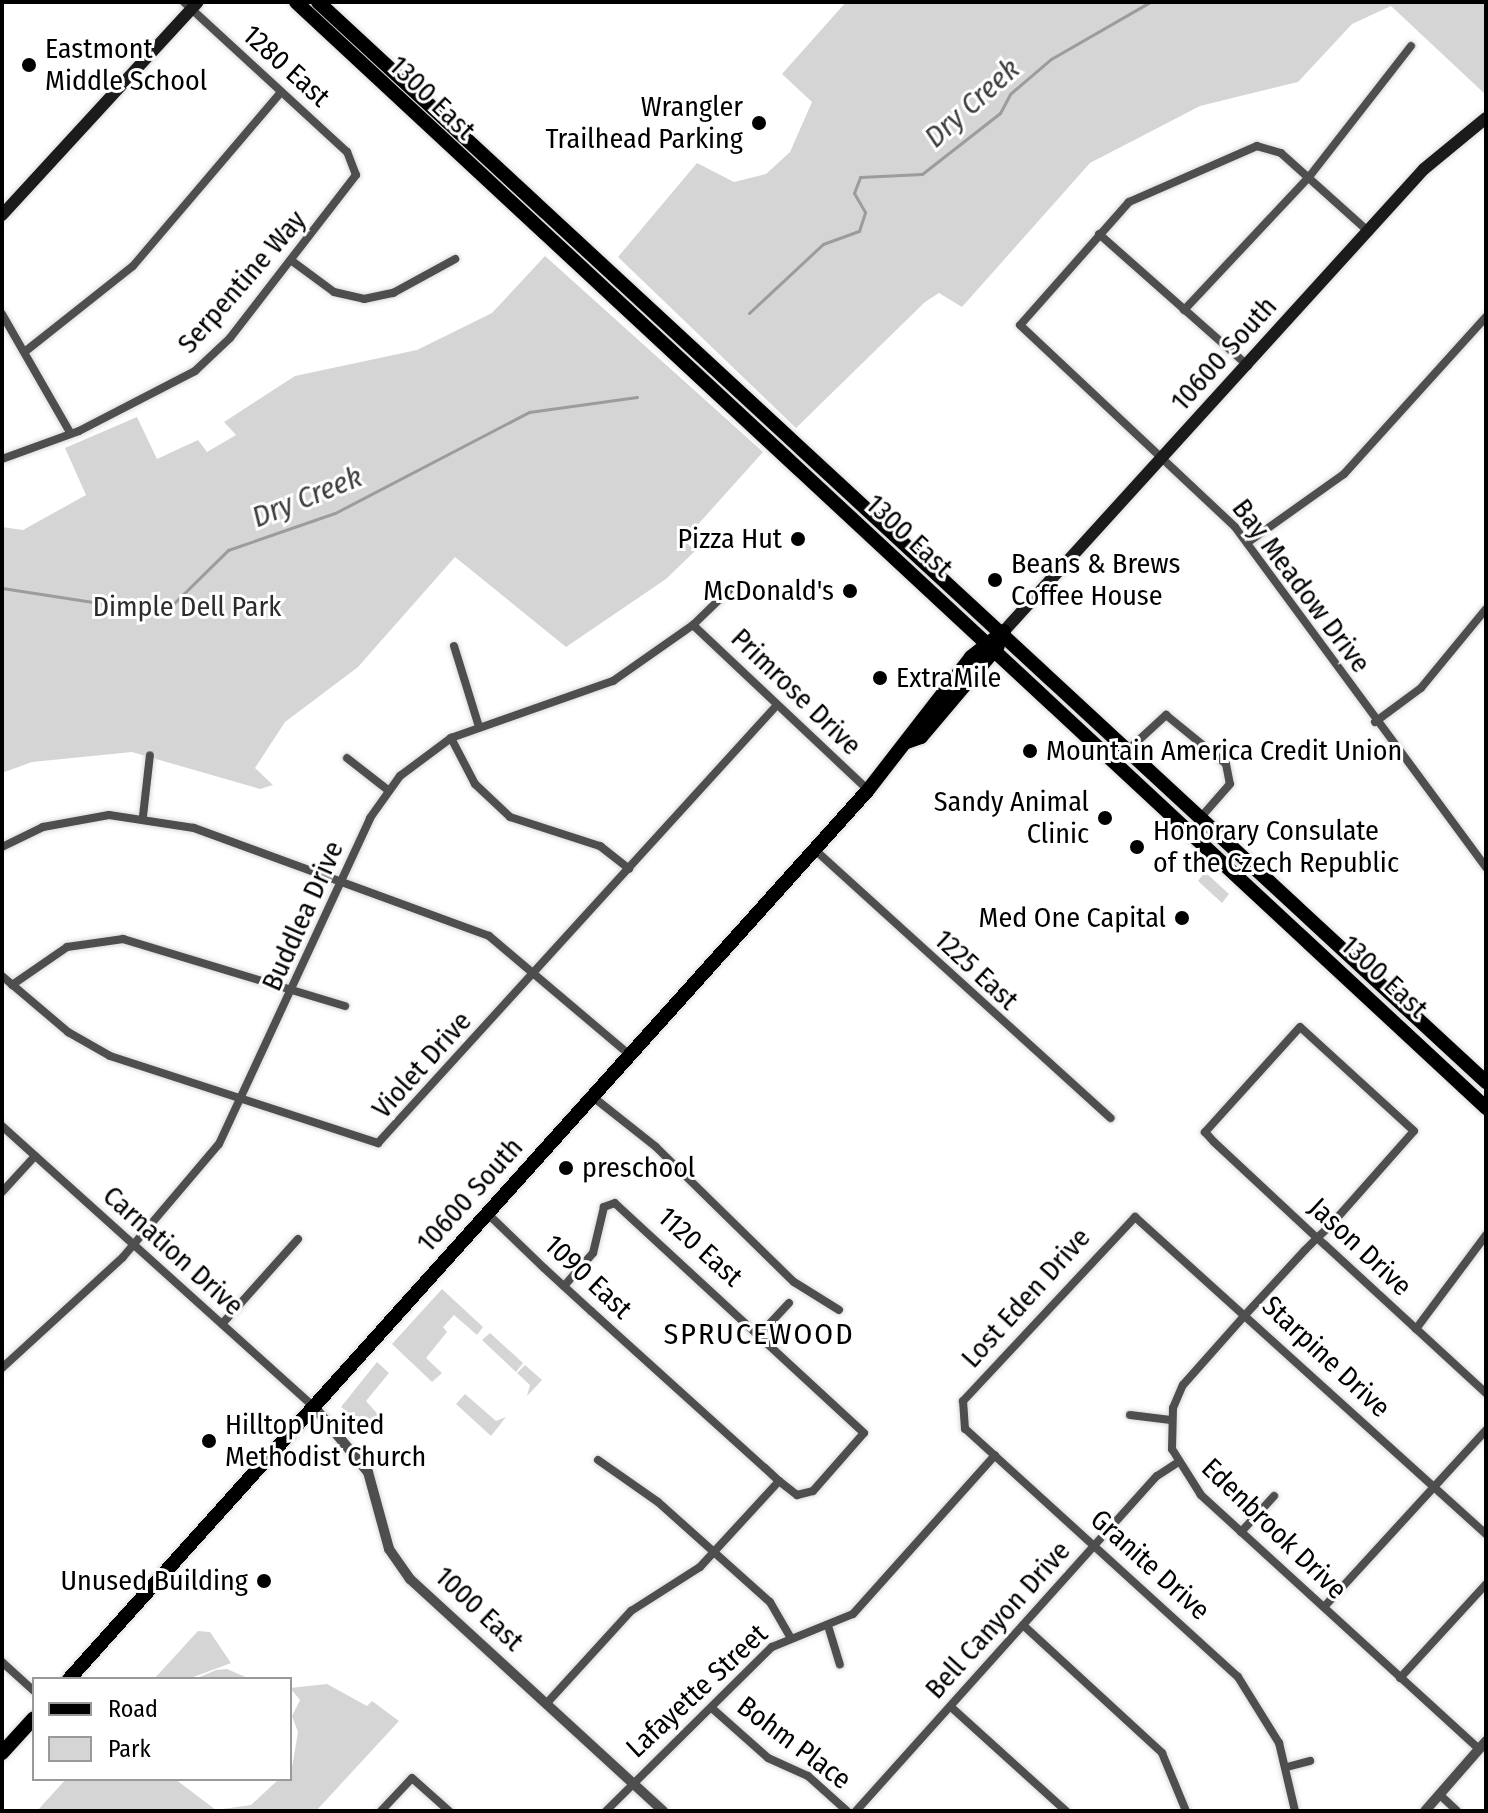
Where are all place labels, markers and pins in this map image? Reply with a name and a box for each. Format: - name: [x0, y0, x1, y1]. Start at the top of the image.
- place label: Eastmont Middle School: [45, 32, 207, 98]
- marker: Eastmont Middle School: [20, 56, 38, 74]
- place label: Wrangler Trailhead Parking: [545, 90, 743, 156]
- marker: Wrangler Trailhead Parking: [750, 114, 768, 132]
- place label: Pizza Hut: [677, 522, 782, 556]
- marker: Pizza Hut: [789, 530, 807, 548]
- place label: Beans & Brews Coffee House: [1011, 547, 1181, 613]
- marker: Beans & Brews Coffee House: [986, 571, 1004, 589]
- place label: McDonald's: [703, 574, 834, 608]
- marker: McDonald's: [841, 582, 859, 600]
- place label: ExtraMile: [896, 661, 1001, 695]
- marker: ExtraMile: [871, 669, 889, 687]
- place label: Mountain America Credit Union: [1046, 734, 1402, 768]
- marker: Mountain America Credit Union: [1021, 742, 1039, 760]
- place label: Sandy Animal Clinic: [934, 785, 1089, 851]
- marker: Sandy Animal Clinic: [1096, 809, 1114, 827]
- place label: Honorary Consulate of the Czech Republic: [1153, 814, 1399, 880]
- marker: Honorary Consulate of the Czech Republic: [1128, 838, 1146, 856]
- place label: Med One Capital: [979, 901, 1166, 935]
- marker: Med One Capital: [1173, 909, 1191, 927]
- place label: preschool: [582, 1151, 695, 1185]
- marker: preschool: [557, 1159, 575, 1177]
- place label: Hilltop United Methodist Church: [225, 1408, 426, 1474]
- marker: Hilltop United Methodist Church: [200, 1432, 218, 1450]
- place label: Unused Building: [61, 1564, 248, 1598]
- marker: Unused Building: [255, 1572, 273, 1590]

